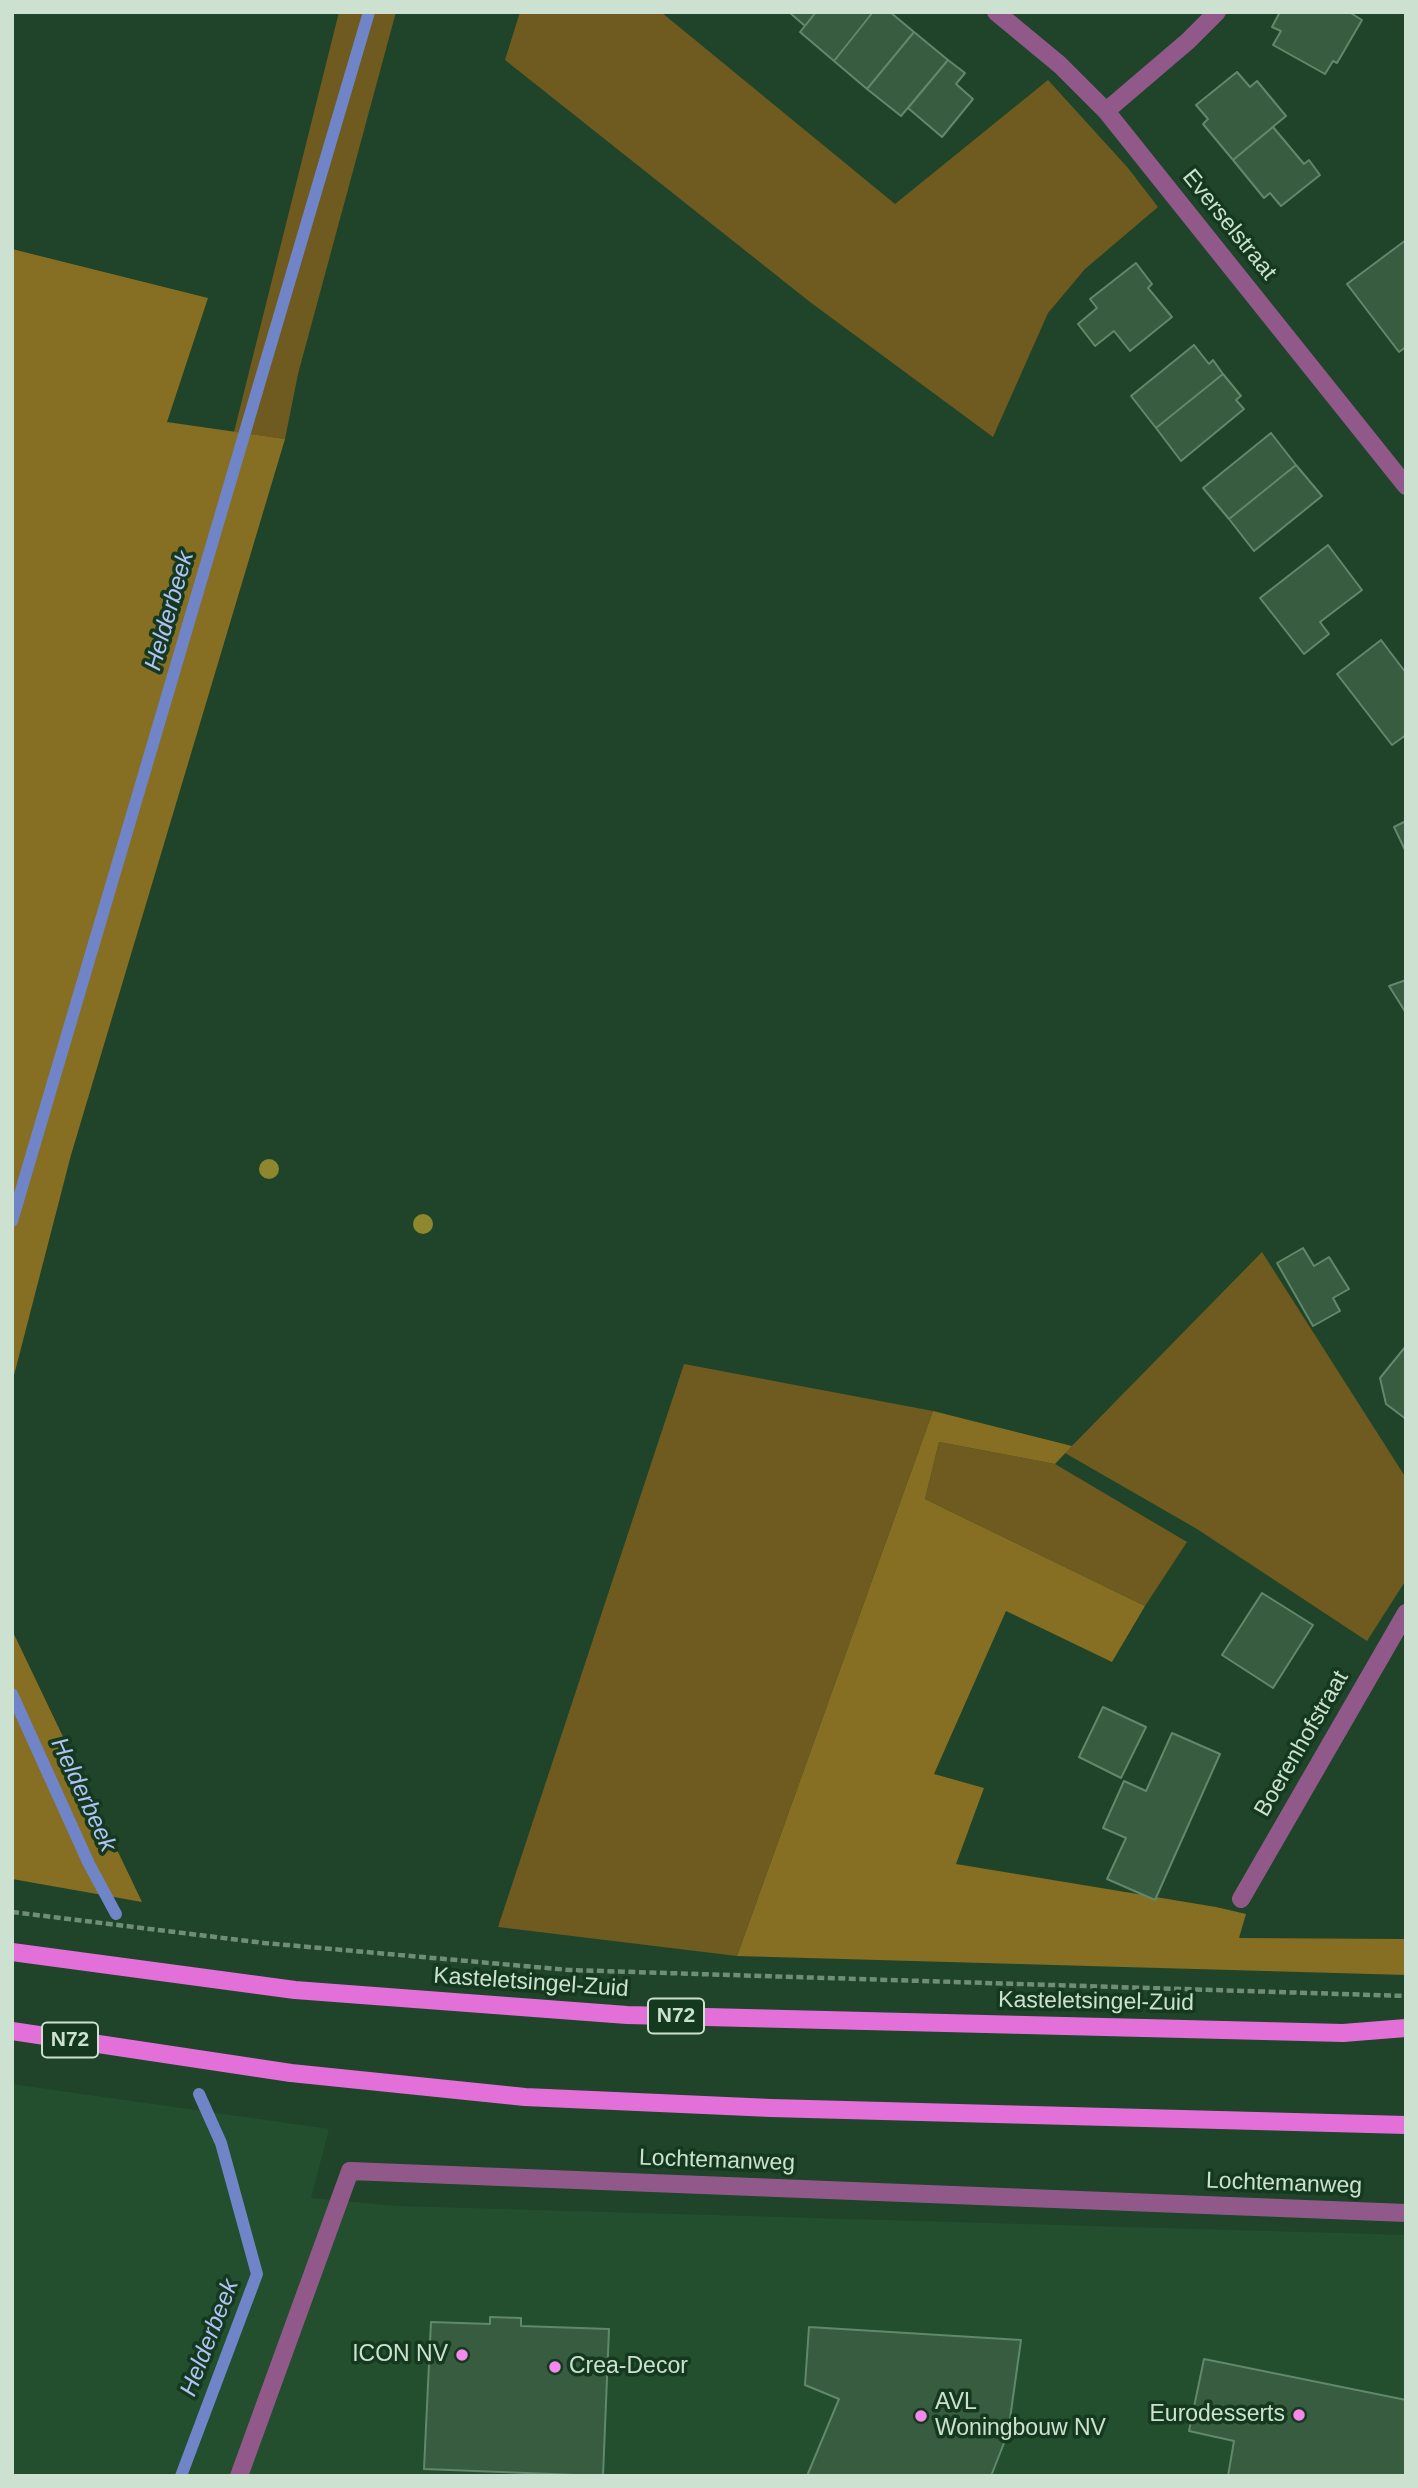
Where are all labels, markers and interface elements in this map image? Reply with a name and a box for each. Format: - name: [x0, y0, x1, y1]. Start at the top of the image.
- street label: Everselstraat: [1176, 164, 1282, 286]
- water label: Helderbeek: [139, 548, 201, 674]
- street label: Boerenhofstraat: [1249, 1666, 1355, 1822]
- water label: Helderbeek: [44, 1733, 122, 1857]
- street label: Kasteletsingel-Zuid: [432, 1962, 630, 2004]
- street label: Kasteletsingel-Zuid: [998, 1986, 1194, 2018]
- road number: N72: [648, 1998, 704, 2034]
- road number: N72: [42, 2022, 98, 2058]
- street label: Lochtemanweg: [639, 2144, 795, 2178]
- street label: Lochtemanweg: [1206, 2167, 1362, 2201]
- water label: Helderbeek: [175, 2276, 245, 2400]
- place label: ICON NV: [352, 2341, 448, 2369]
- marker: ICON NV: [454, 2347, 470, 2363]
- place label: Crea-Decor: [569, 2353, 688, 2381]
- marker: Crea-Decor: [547, 2359, 563, 2375]
- place label: AVL Woningbouw NV: [935, 2389, 1106, 2443]
- place label: Eurodesserts: [1149, 2401, 1285, 2429]
- marker: Eurodesserts: [1291, 2407, 1307, 2423]
- marker: AVL Woningbouw NV: [913, 2408, 929, 2424]

